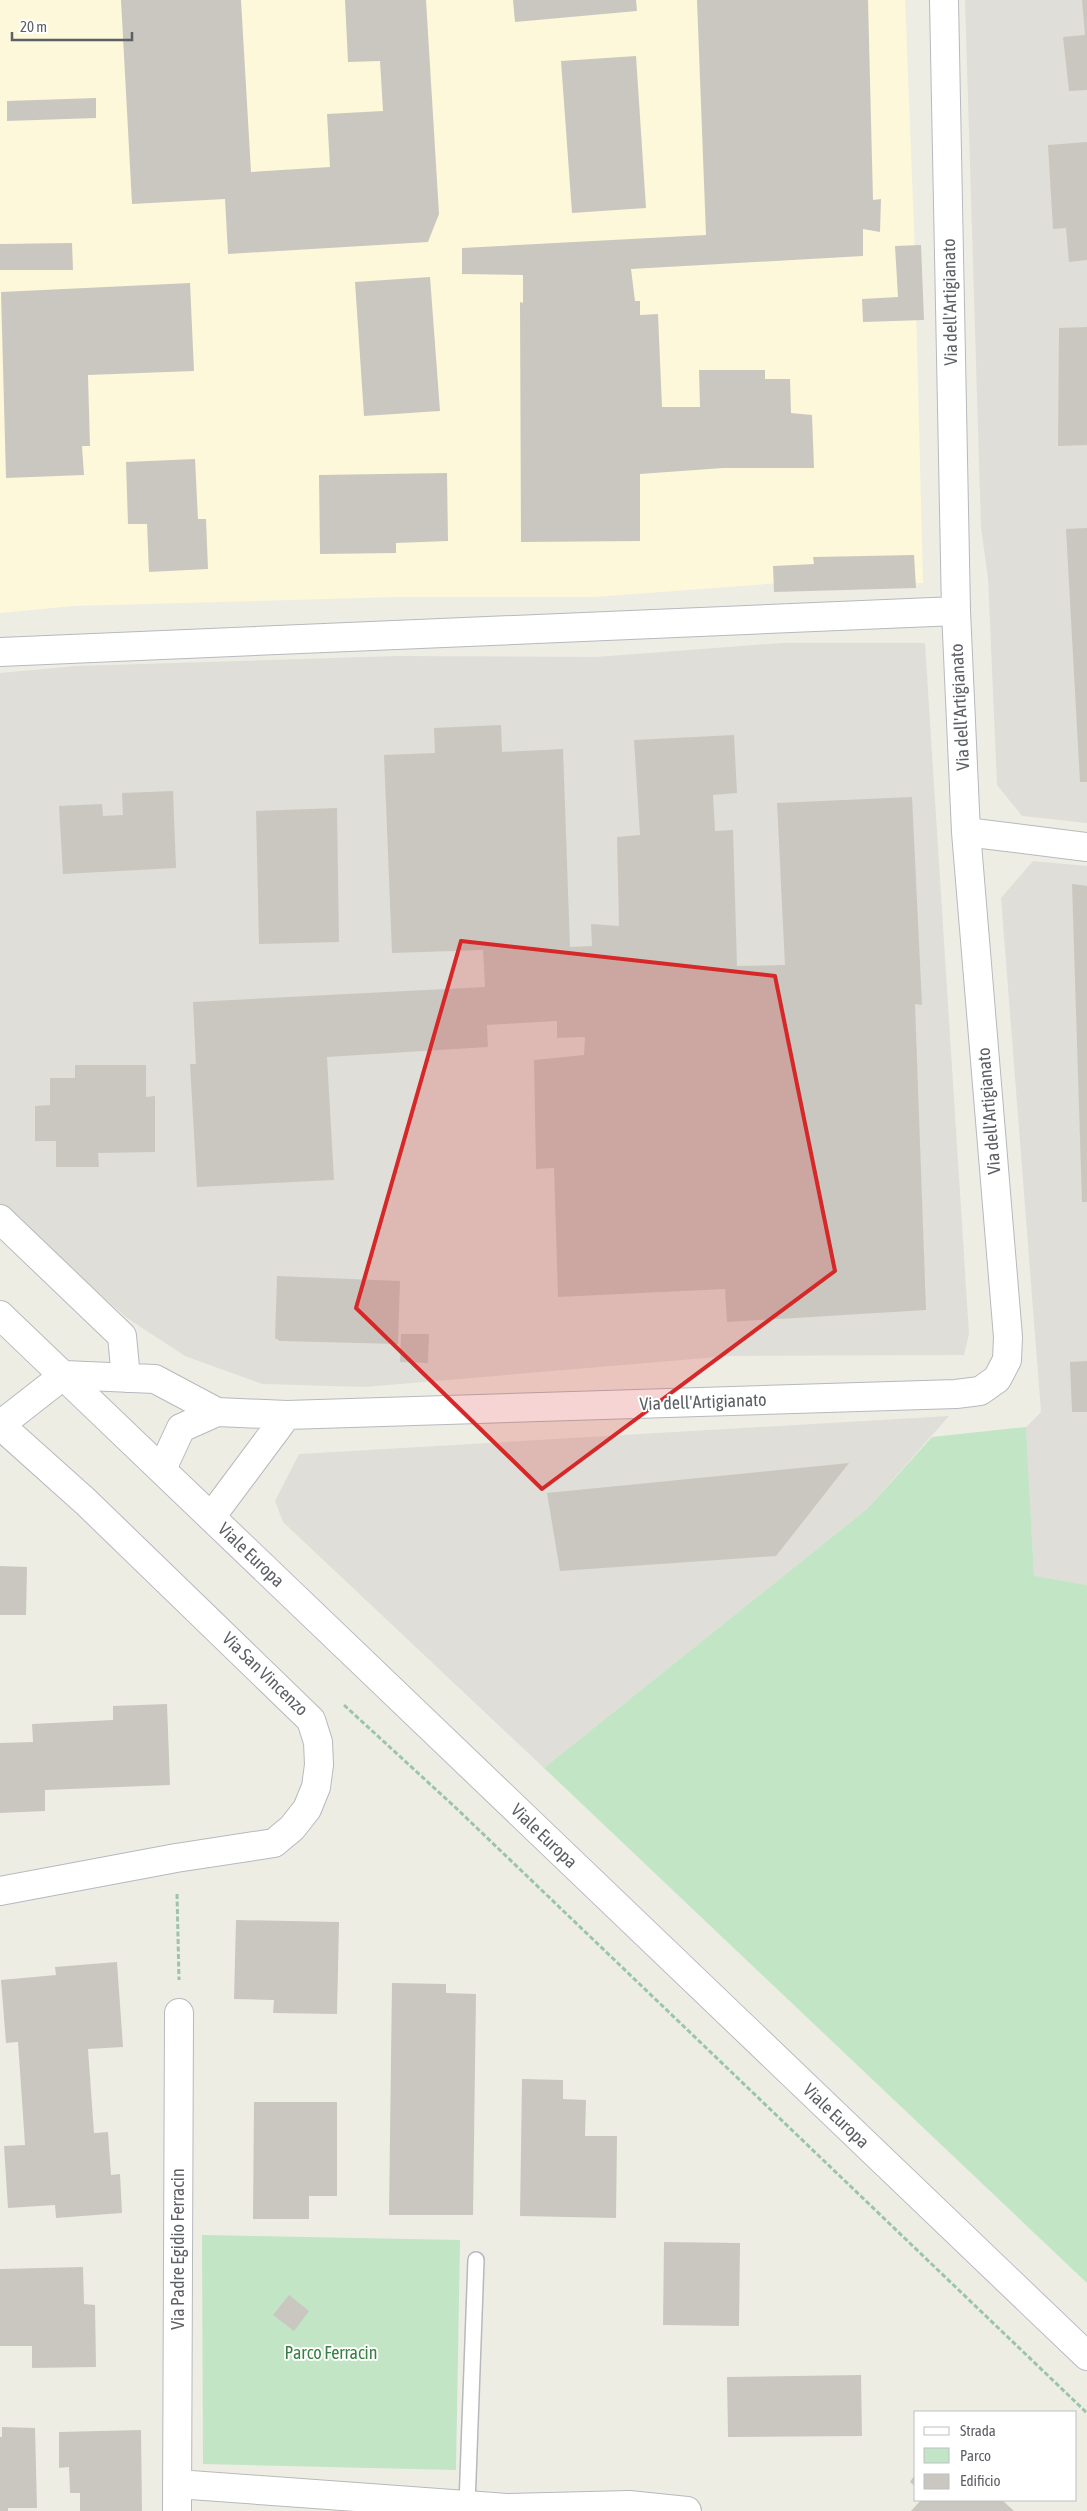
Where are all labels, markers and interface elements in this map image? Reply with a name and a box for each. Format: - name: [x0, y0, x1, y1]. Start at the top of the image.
- scale bar: [12, 10, 132, 42]
- text: 20 m: [20, 18, 47, 35]
- street label: Via dell'Artigianato: [938, 238, 961, 366]
- street label: Via dell'Artigianato: [946, 643, 973, 771]
- street label: Via dell'Artigianato: [973, 1047, 1005, 1175]
- street label: Via dell'Artigianato: [639, 1389, 767, 1414]
- street label: Viale Europa: [214, 1518, 289, 1591]
- street label: Via San Vincenzo: [218, 1628, 313, 1720]
- street label: Viale Europa: [507, 1799, 582, 1872]
- street label: Viale Europa: [799, 2079, 874, 2152]
- street label: Via Padre Egidio Ferracin: [167, 2168, 188, 2330]
- park label: Parco Ferracin: [285, 2342, 377, 2363]
- legend: [914, 2411, 1077, 2501]
- text: Strada: [960, 2422, 996, 2439]
- text: Parco: [960, 2447, 991, 2464]
- text: Edificio: [960, 2472, 1001, 2489]

